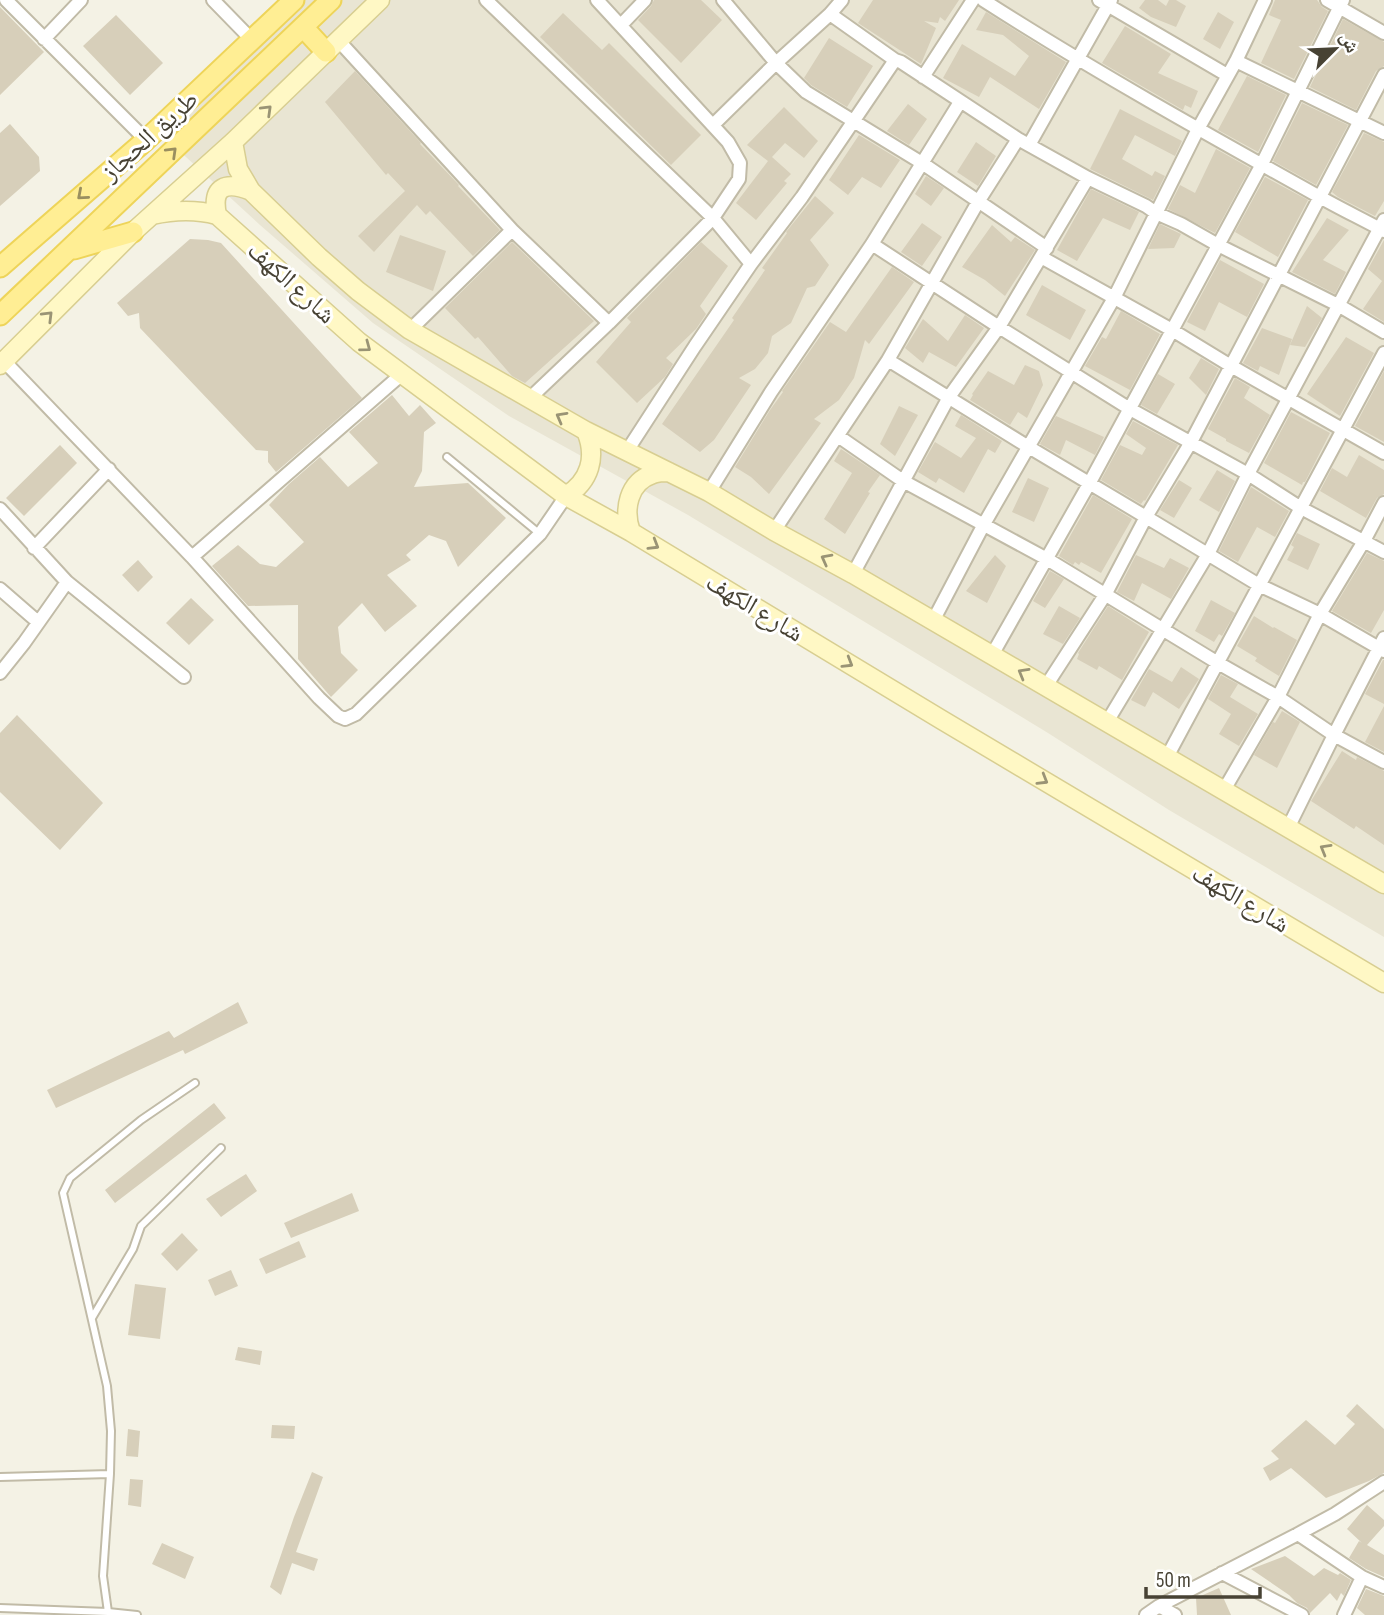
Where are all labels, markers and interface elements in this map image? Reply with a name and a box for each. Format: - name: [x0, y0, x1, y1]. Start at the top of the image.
- north arrow: [1300, 14, 1370, 84]
- text: ش: [1335, 29, 1364, 57]
- street label: طريق الحجاز: [94, 84, 205, 189]
- one-way arrow: [259, 105, 272, 118]
- one-way arrow: [164, 148, 177, 160]
- one-way arrow: [77, 187, 90, 199]
- street label: شارع الكهف: [240, 235, 342, 331]
- one-way arrow: [40, 312, 53, 325]
- one-way arrow: [358, 339, 371, 351]
- one-way arrow: [555, 412, 568, 425]
- one-way arrow: [646, 537, 659, 550]
- one-way arrow: [821, 554, 833, 567]
- street label: شارع الكهف: [700, 567, 809, 649]
- one-way arrow: [841, 655, 854, 668]
- one-way arrow: [1017, 668, 1030, 681]
- one-way arrow: [1036, 772, 1049, 785]
- one-way arrow: [1320, 845, 1333, 858]
- street label: شارع الكهف: [1186, 858, 1295, 940]
- scale bar: [1146, 1556, 1260, 1600]
- text: 50 m: [1156, 1568, 1191, 1593]

